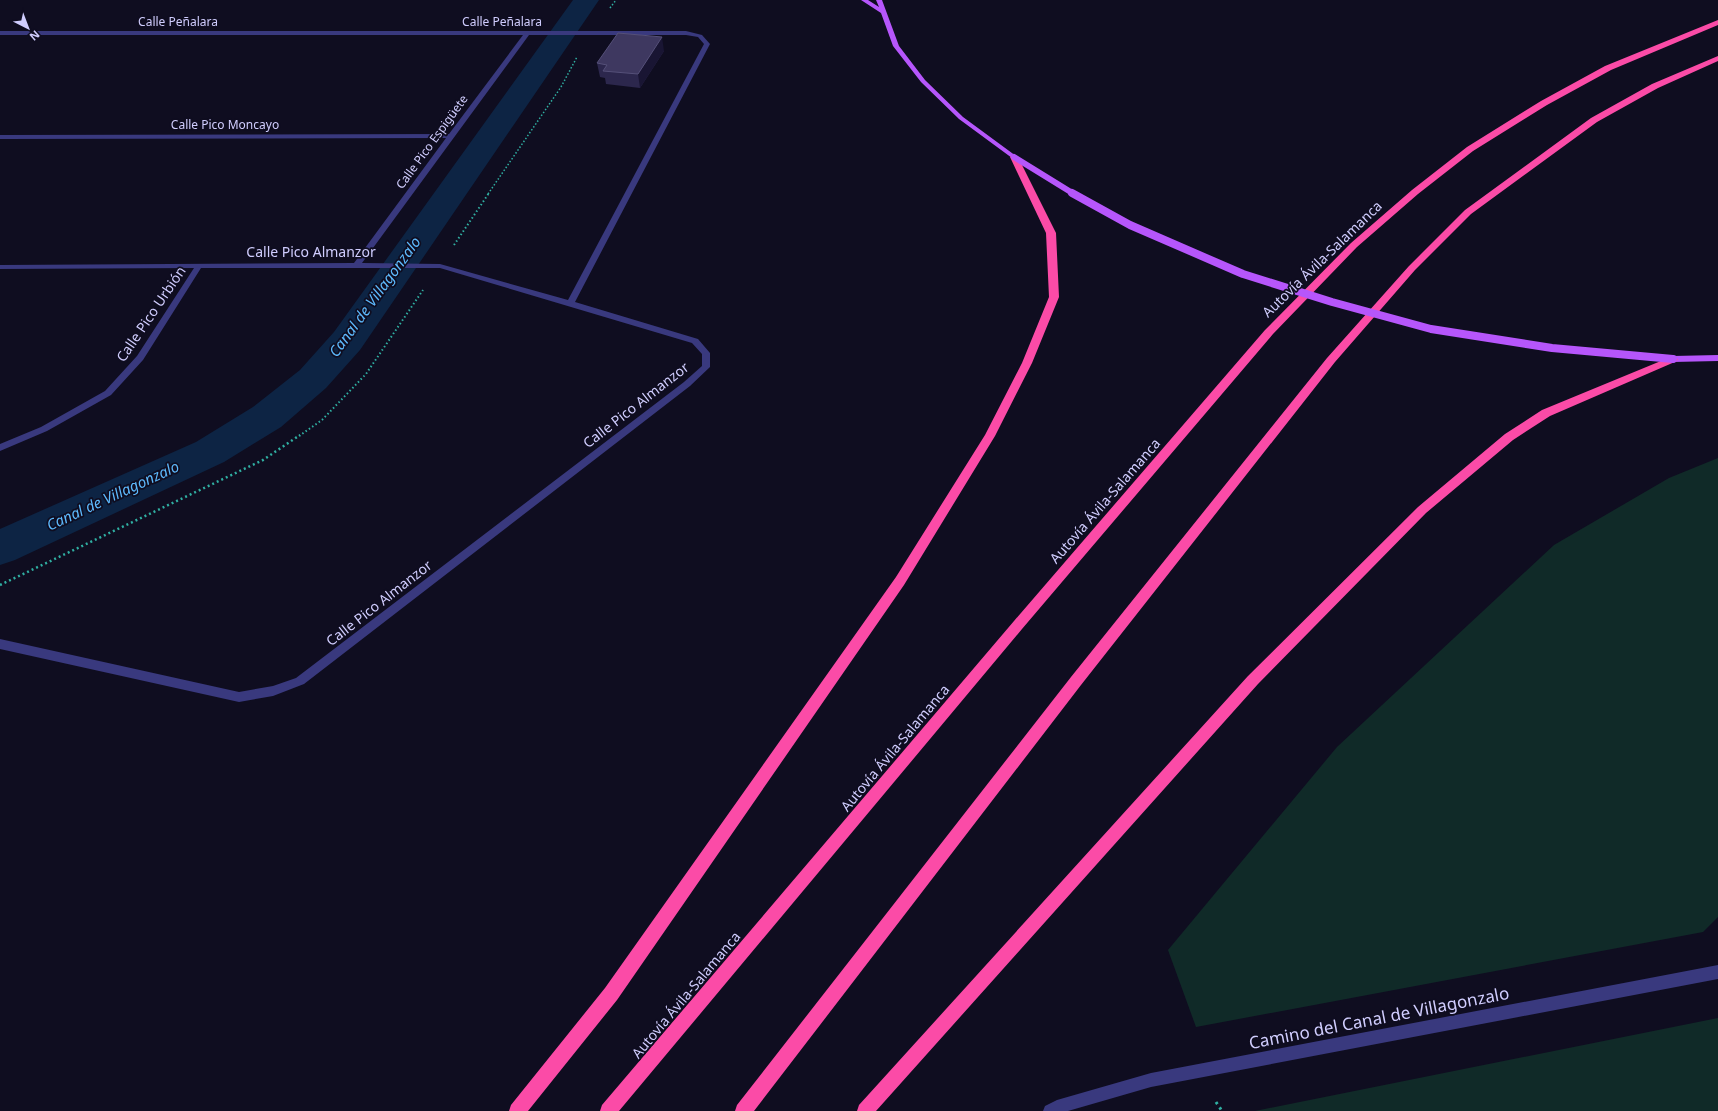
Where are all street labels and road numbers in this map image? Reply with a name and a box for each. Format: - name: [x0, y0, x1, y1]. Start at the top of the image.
- street label: Calle Peñalara: [138, 13, 218, 30]
- street label: Calle Peñalara: [462, 13, 542, 30]
- street label: Calle Pico Espigüete: [392, 91, 472, 192]
- street label: Calle Pico Moncayo: [171, 116, 279, 133]
- street label: Autovía Ávila-Salamanca: [1258, 196, 1386, 321]
- street label: Calle Pico Almanzor: [246, 242, 376, 261]
- street label: Calle Pico Urbión: [111, 262, 190, 365]
- street label: Calle Pico Almanzor: [579, 357, 693, 452]
- street label: Autovía Ávila-Salamanca: [1045, 434, 1164, 567]
- street label: Calle Pico Almanzor: [322, 555, 436, 650]
- street label: Autovía Ávila-Salamanca: [836, 680, 953, 815]
- street label: Autovía Ávila-Salamanca: [627, 927, 744, 1062]
- street label: Camino del Canal de Villagonzalo: [1247, 981, 1511, 1054]

